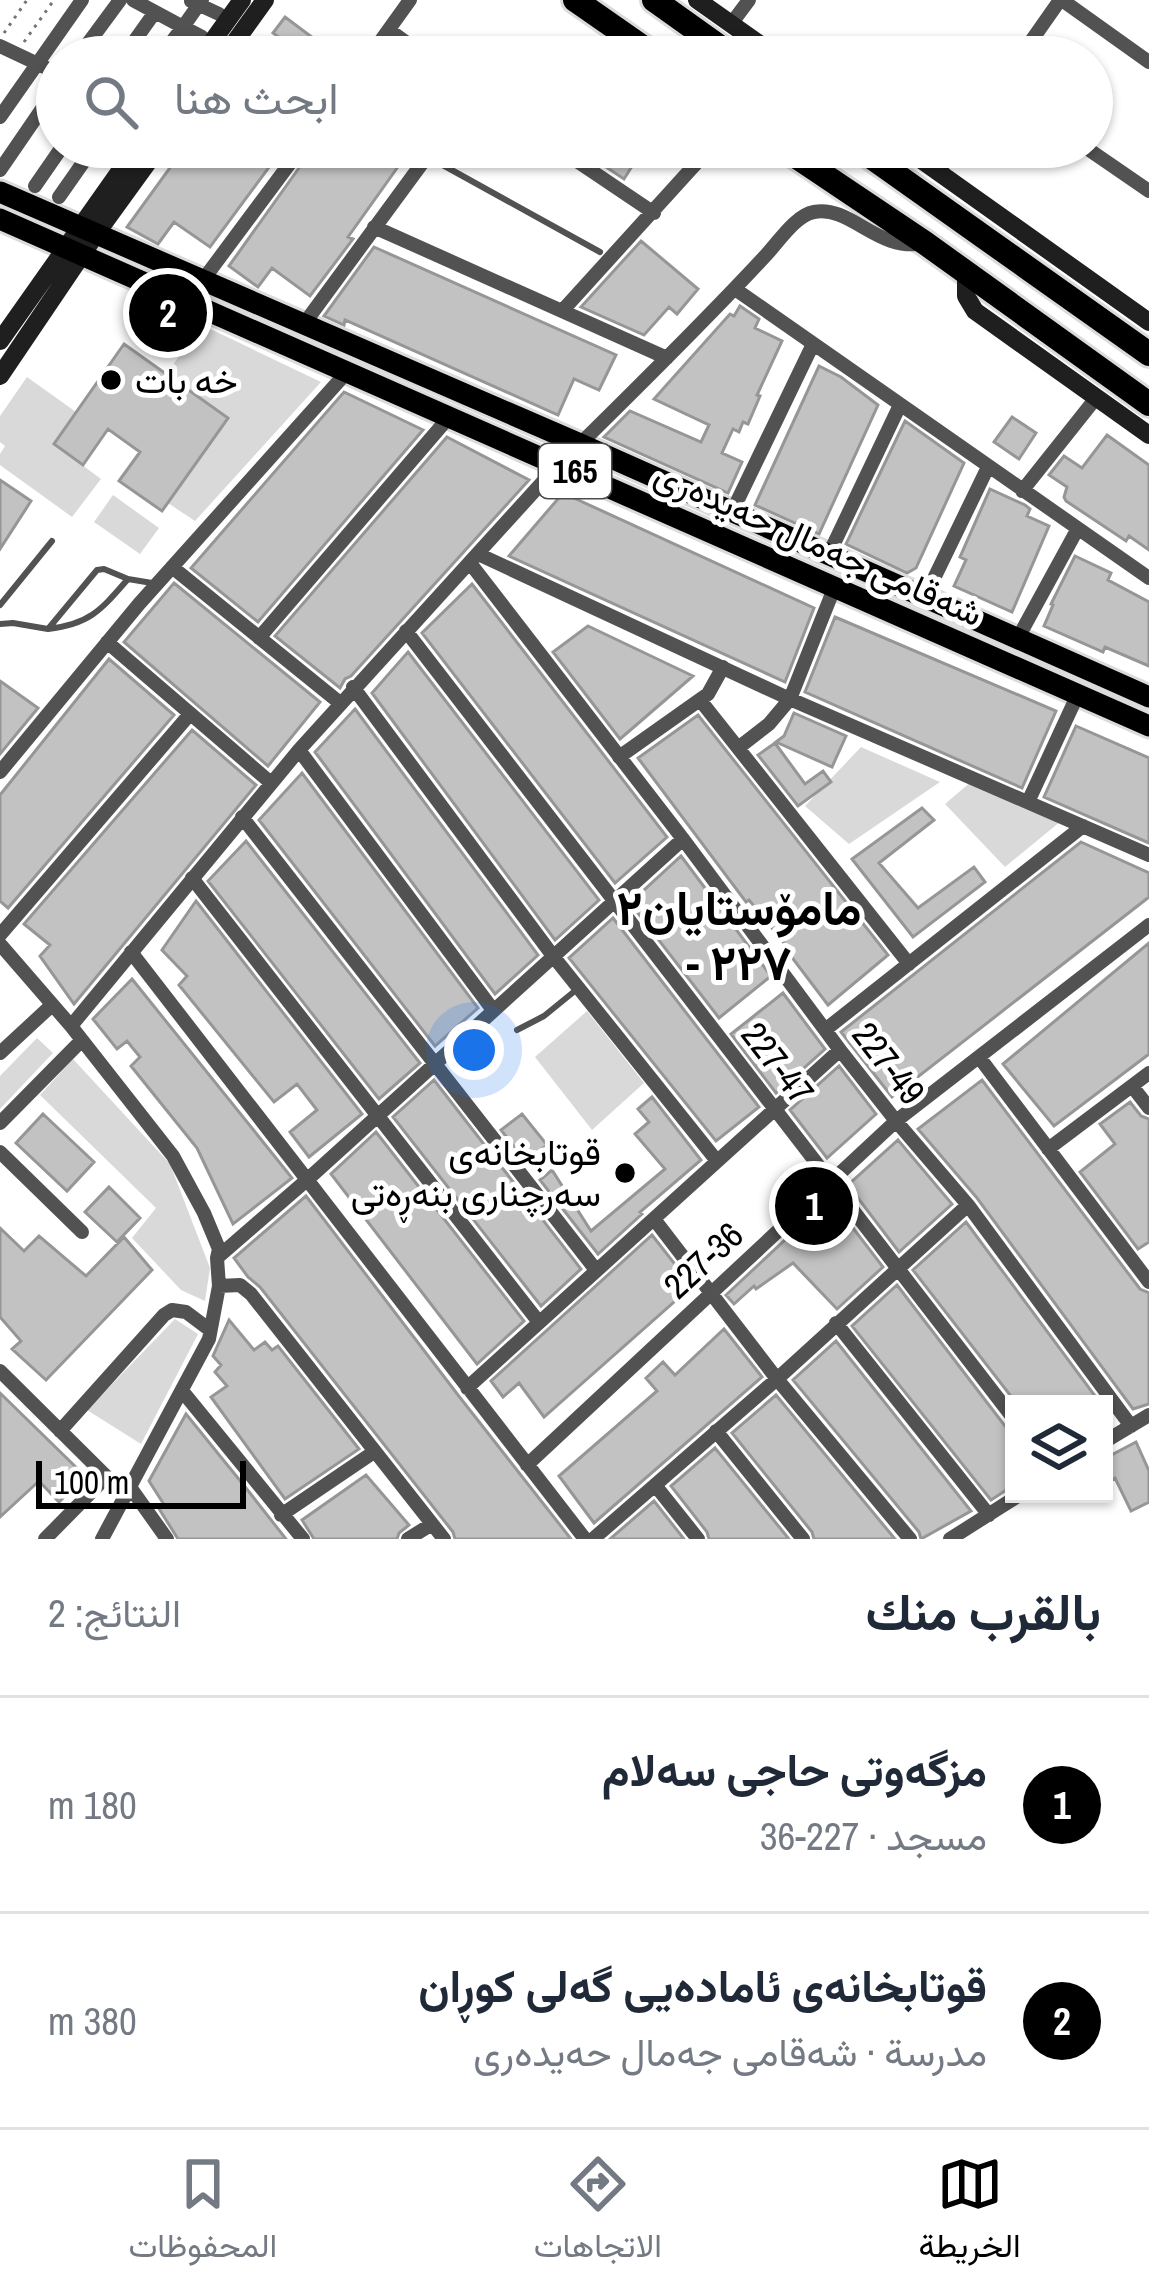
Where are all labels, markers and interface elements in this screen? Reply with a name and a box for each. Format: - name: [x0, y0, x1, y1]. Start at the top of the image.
- search box: [36, 36, 1113, 168]
- text: ابحث هنا: [174, 67, 339, 128]
- icon: search: [78, 69, 144, 135]
- pin: 2: [129, 268, 207, 358]
- place label: خه بات: [135, 356, 238, 404]
- marker: خه بات: [98, 367, 124, 393]
- road number: 165: [539, 444, 611, 498]
- street label: شەقامی جەمال حەیدەری: [647, 449, 991, 637]
- district label: مامۆستایان٢ - ٢٢٧: [617, 875, 862, 995]
- street label: 227-47: [731, 1012, 825, 1114]
- street label: 227-49: [842, 1012, 936, 1114]
- your location: [444, 1020, 504, 1080]
- place label: قوتابخانەی سەرچناری بنەڕەتی: [351, 1128, 601, 1223]
- marker: قوتابخانەی سەرچناری بنەڕەتی: [612, 1160, 638, 1186]
- pin: 1: [775, 1161, 853, 1251]
- street label: 227-36: [653, 1211, 753, 1309]
- map controls: [1005, 1395, 1113, 1503]
- button: layers: [1005, 1395, 1113, 1503]
- scale bar: [36, 1455, 246, 1508]
- text: 100 m: [54, 1460, 129, 1504]
- text: بالقرب منك: [865, 1577, 1101, 1646]
- text: النتائج: 2: [48, 1587, 181, 1639]
- text: مزگەوتی حاجی سەلام: [602, 1739, 987, 1800]
- text: 180 m: [48, 1779, 137, 1831]
- text: 1: [1053, 1779, 1071, 1831]
- text: مسجد · 227-36: [760, 1810, 987, 1862]
- text: قوتابخانەی ئامادەیی گەلی کوڕان: [418, 1955, 987, 2016]
- text: 380 m: [48, 1995, 137, 2047]
- text: 2: [1053, 1995, 1071, 2047]
- text: مدرسة · شەقامی جەمال حەیدەری: [473, 2026, 987, 2078]
- tab: المحفوظات: [128, 2151, 277, 2275]
- tab: الاتجاهات: [534, 2151, 662, 2275]
- tab: الخريطة: [919, 2151, 1021, 2275]

